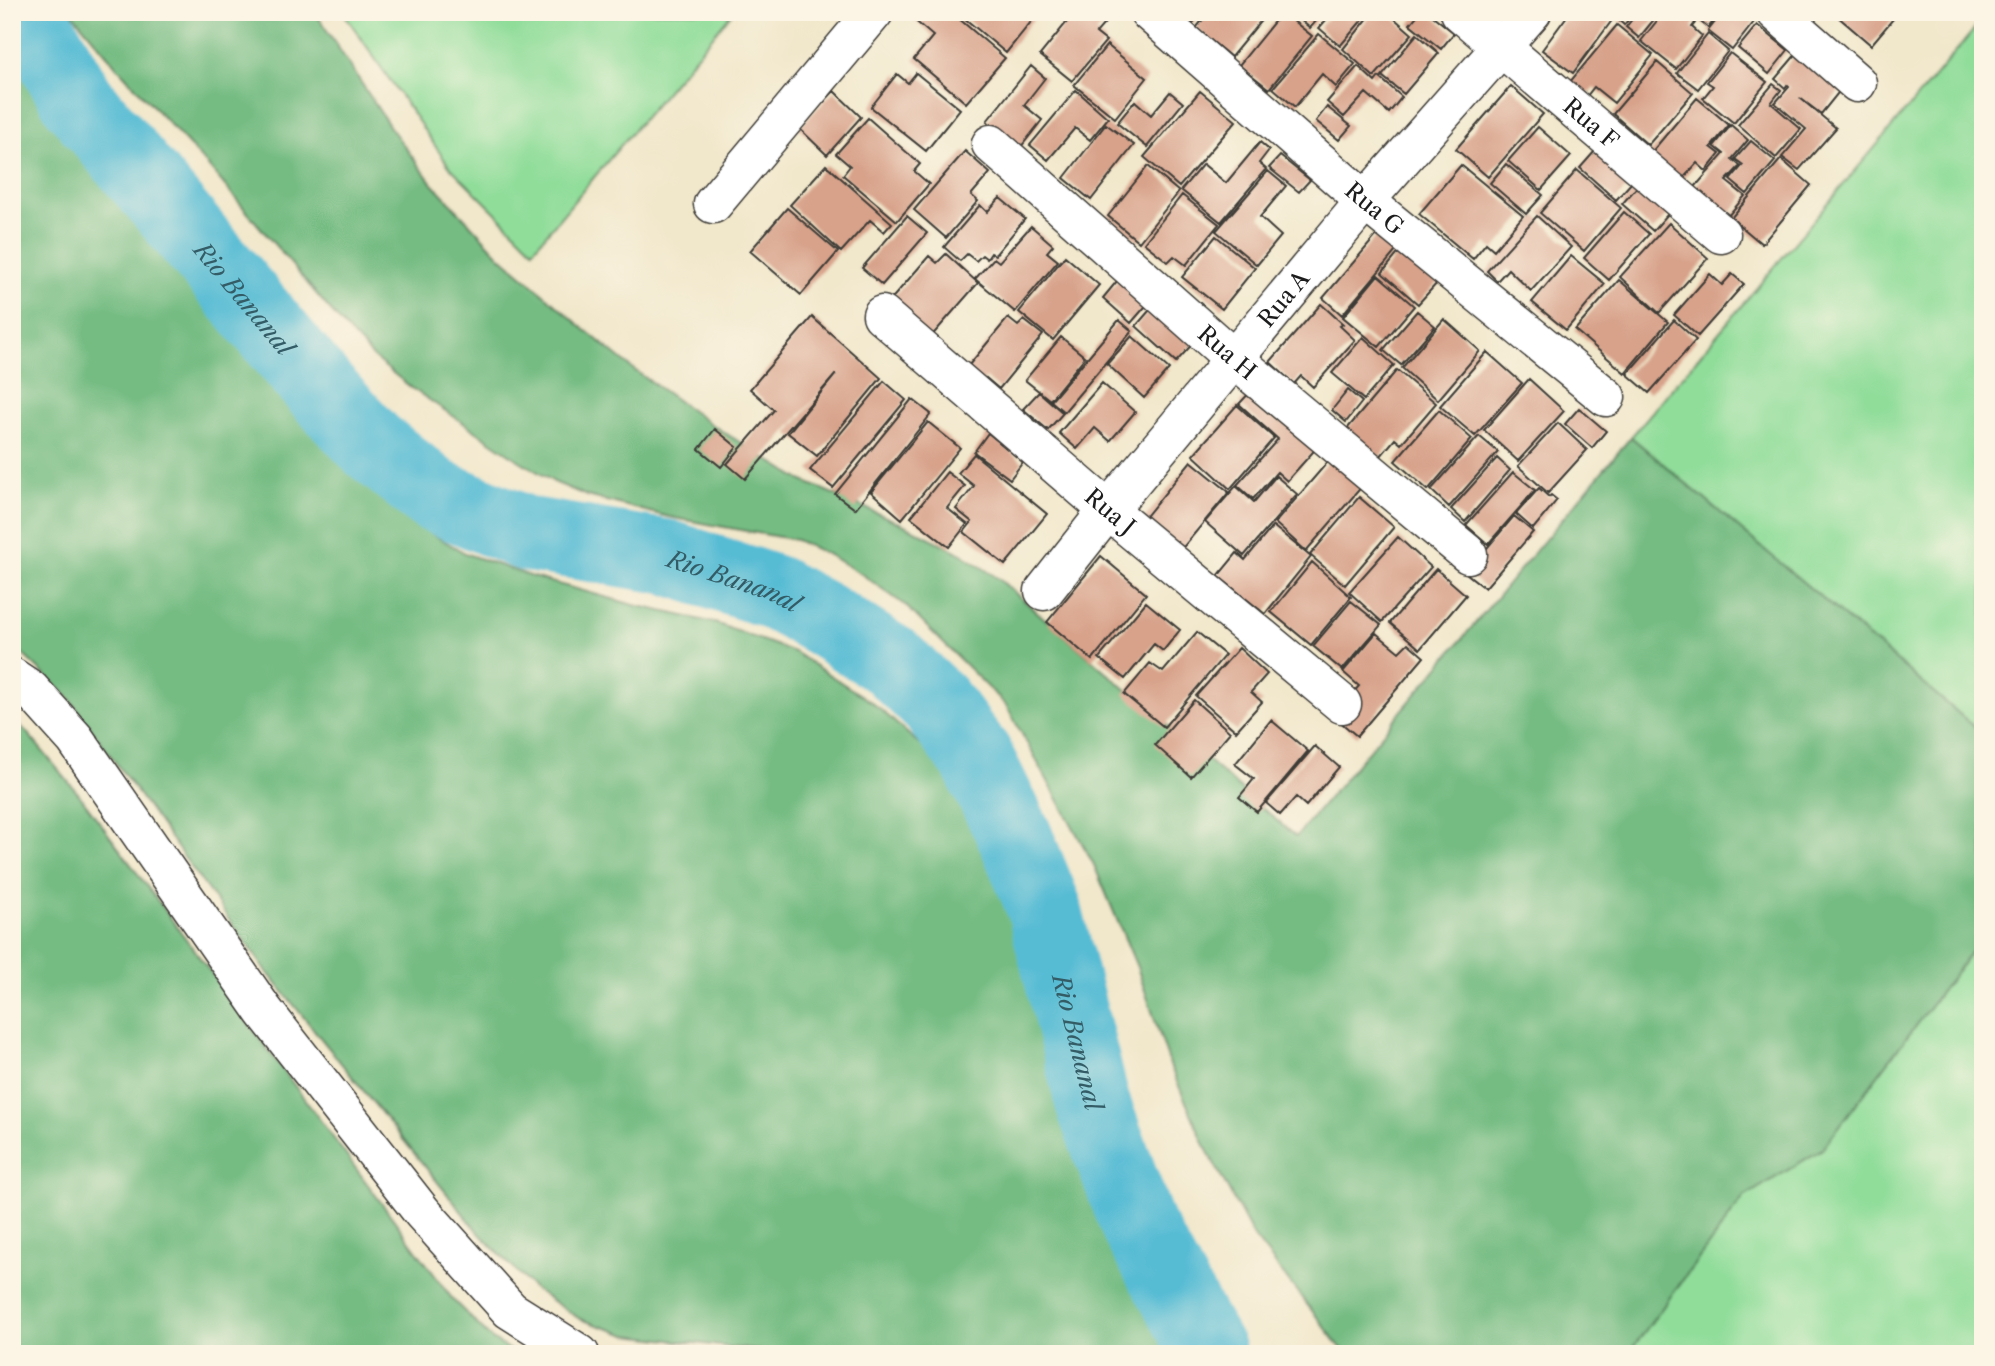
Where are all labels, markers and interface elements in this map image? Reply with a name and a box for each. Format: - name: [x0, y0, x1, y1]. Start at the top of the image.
- street label: Rua F: [1558, 92, 1624, 155]
- street label: Rua G: [1339, 176, 1409, 241]
- water label: Rio Bananal: [187, 234, 301, 363]
- street label: Rua A: [1252, 264, 1316, 333]
- street label: Rua H: [1192, 319, 1262, 386]
- street label: Rua J: [1079, 482, 1141, 541]
- water label: Rio Bananal: [662, 543, 808, 620]
- water label: Rio Bananal: [1046, 969, 1109, 1117]

